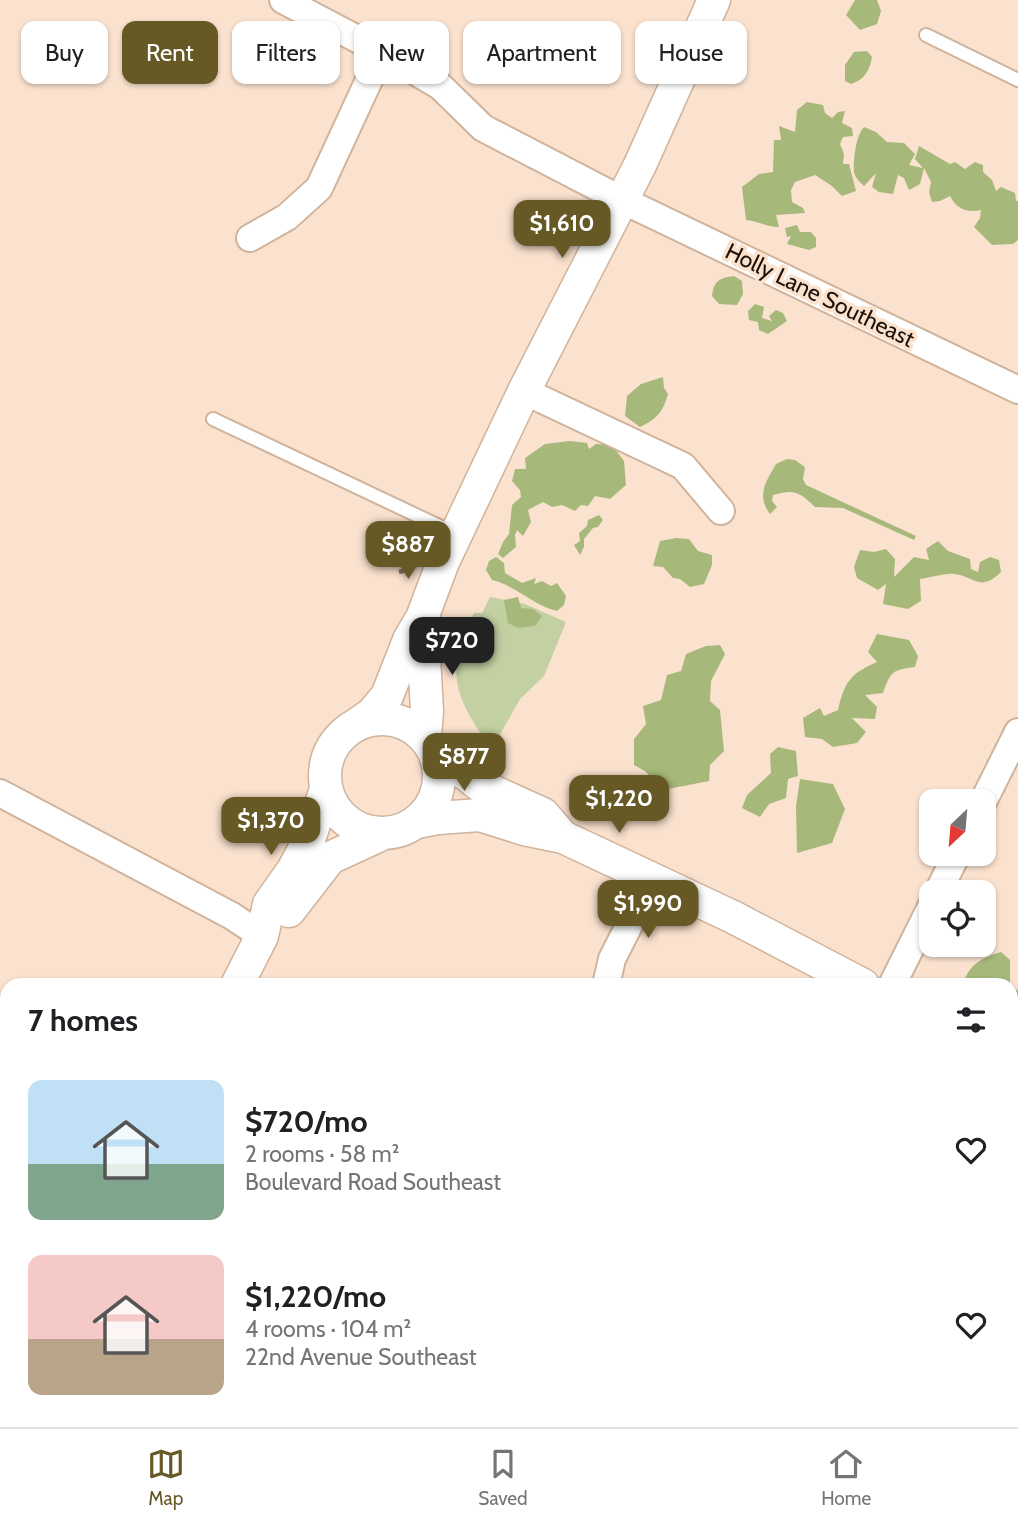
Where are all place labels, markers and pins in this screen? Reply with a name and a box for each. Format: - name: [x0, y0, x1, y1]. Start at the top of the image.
- pin: $1,610: [505, 201, 619, 260]
- pin: $887: [367, 522, 449, 581]
- pin: $720: [411, 618, 493, 677]
- pin: $877: [423, 734, 505, 793]
- pin: $1,220: [562, 776, 676, 835]
- pin: $1,370: [214, 798, 328, 857]
- pin: $1,990: [591, 880, 705, 940]

